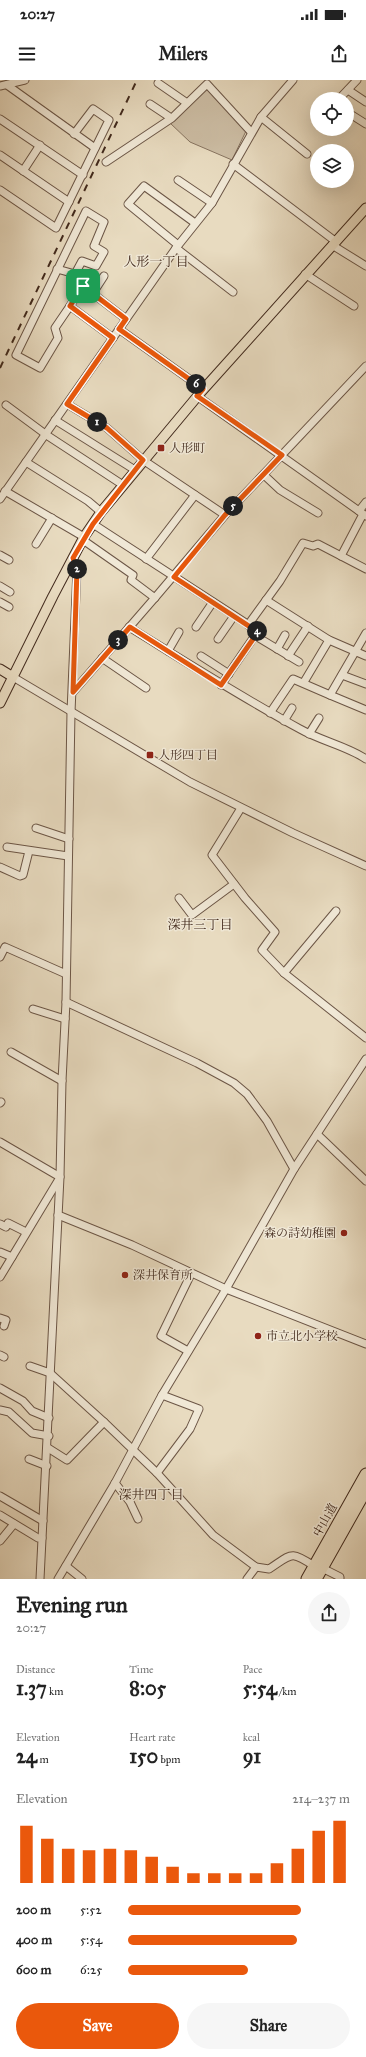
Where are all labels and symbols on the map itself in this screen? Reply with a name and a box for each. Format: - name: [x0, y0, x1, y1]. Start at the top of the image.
- district label: 人形一丁目: [123, 254, 189, 270]
- pin: [66, 269, 100, 303]
- pin: 6: [186, 374, 206, 394]
- pin: 1: [87, 412, 107, 432]
- place label: 人形町: [169, 441, 205, 455]
- marker: 人形町: [156, 443, 166, 453]
- pin: 5: [223, 496, 243, 516]
- pin: 2: [67, 559, 87, 579]
- pin: 4: [247, 621, 267, 641]
- pin: 3: [108, 630, 128, 650]
- place label: 人形四丁目: [158, 748, 218, 762]
- marker: 人形四丁目: [145, 750, 155, 760]
- district label: 深井三丁目: [167, 917, 233, 933]
- place label: 森の詩幼稚園: [264, 1226, 336, 1240]
- marker: 森の詩幼稚園: [339, 1228, 349, 1238]
- place label: 深井保育所: [133, 1268, 193, 1282]
- marker: 深井保育所: [120, 1270, 130, 1280]
- place label: 市立北小学校: [266, 1329, 338, 1343]
- marker: 市立北小学校: [253, 1331, 263, 1341]
- district label: 深井四丁目: [118, 1487, 184, 1503]
- street label: 中山道: [310, 1501, 340, 1539]

